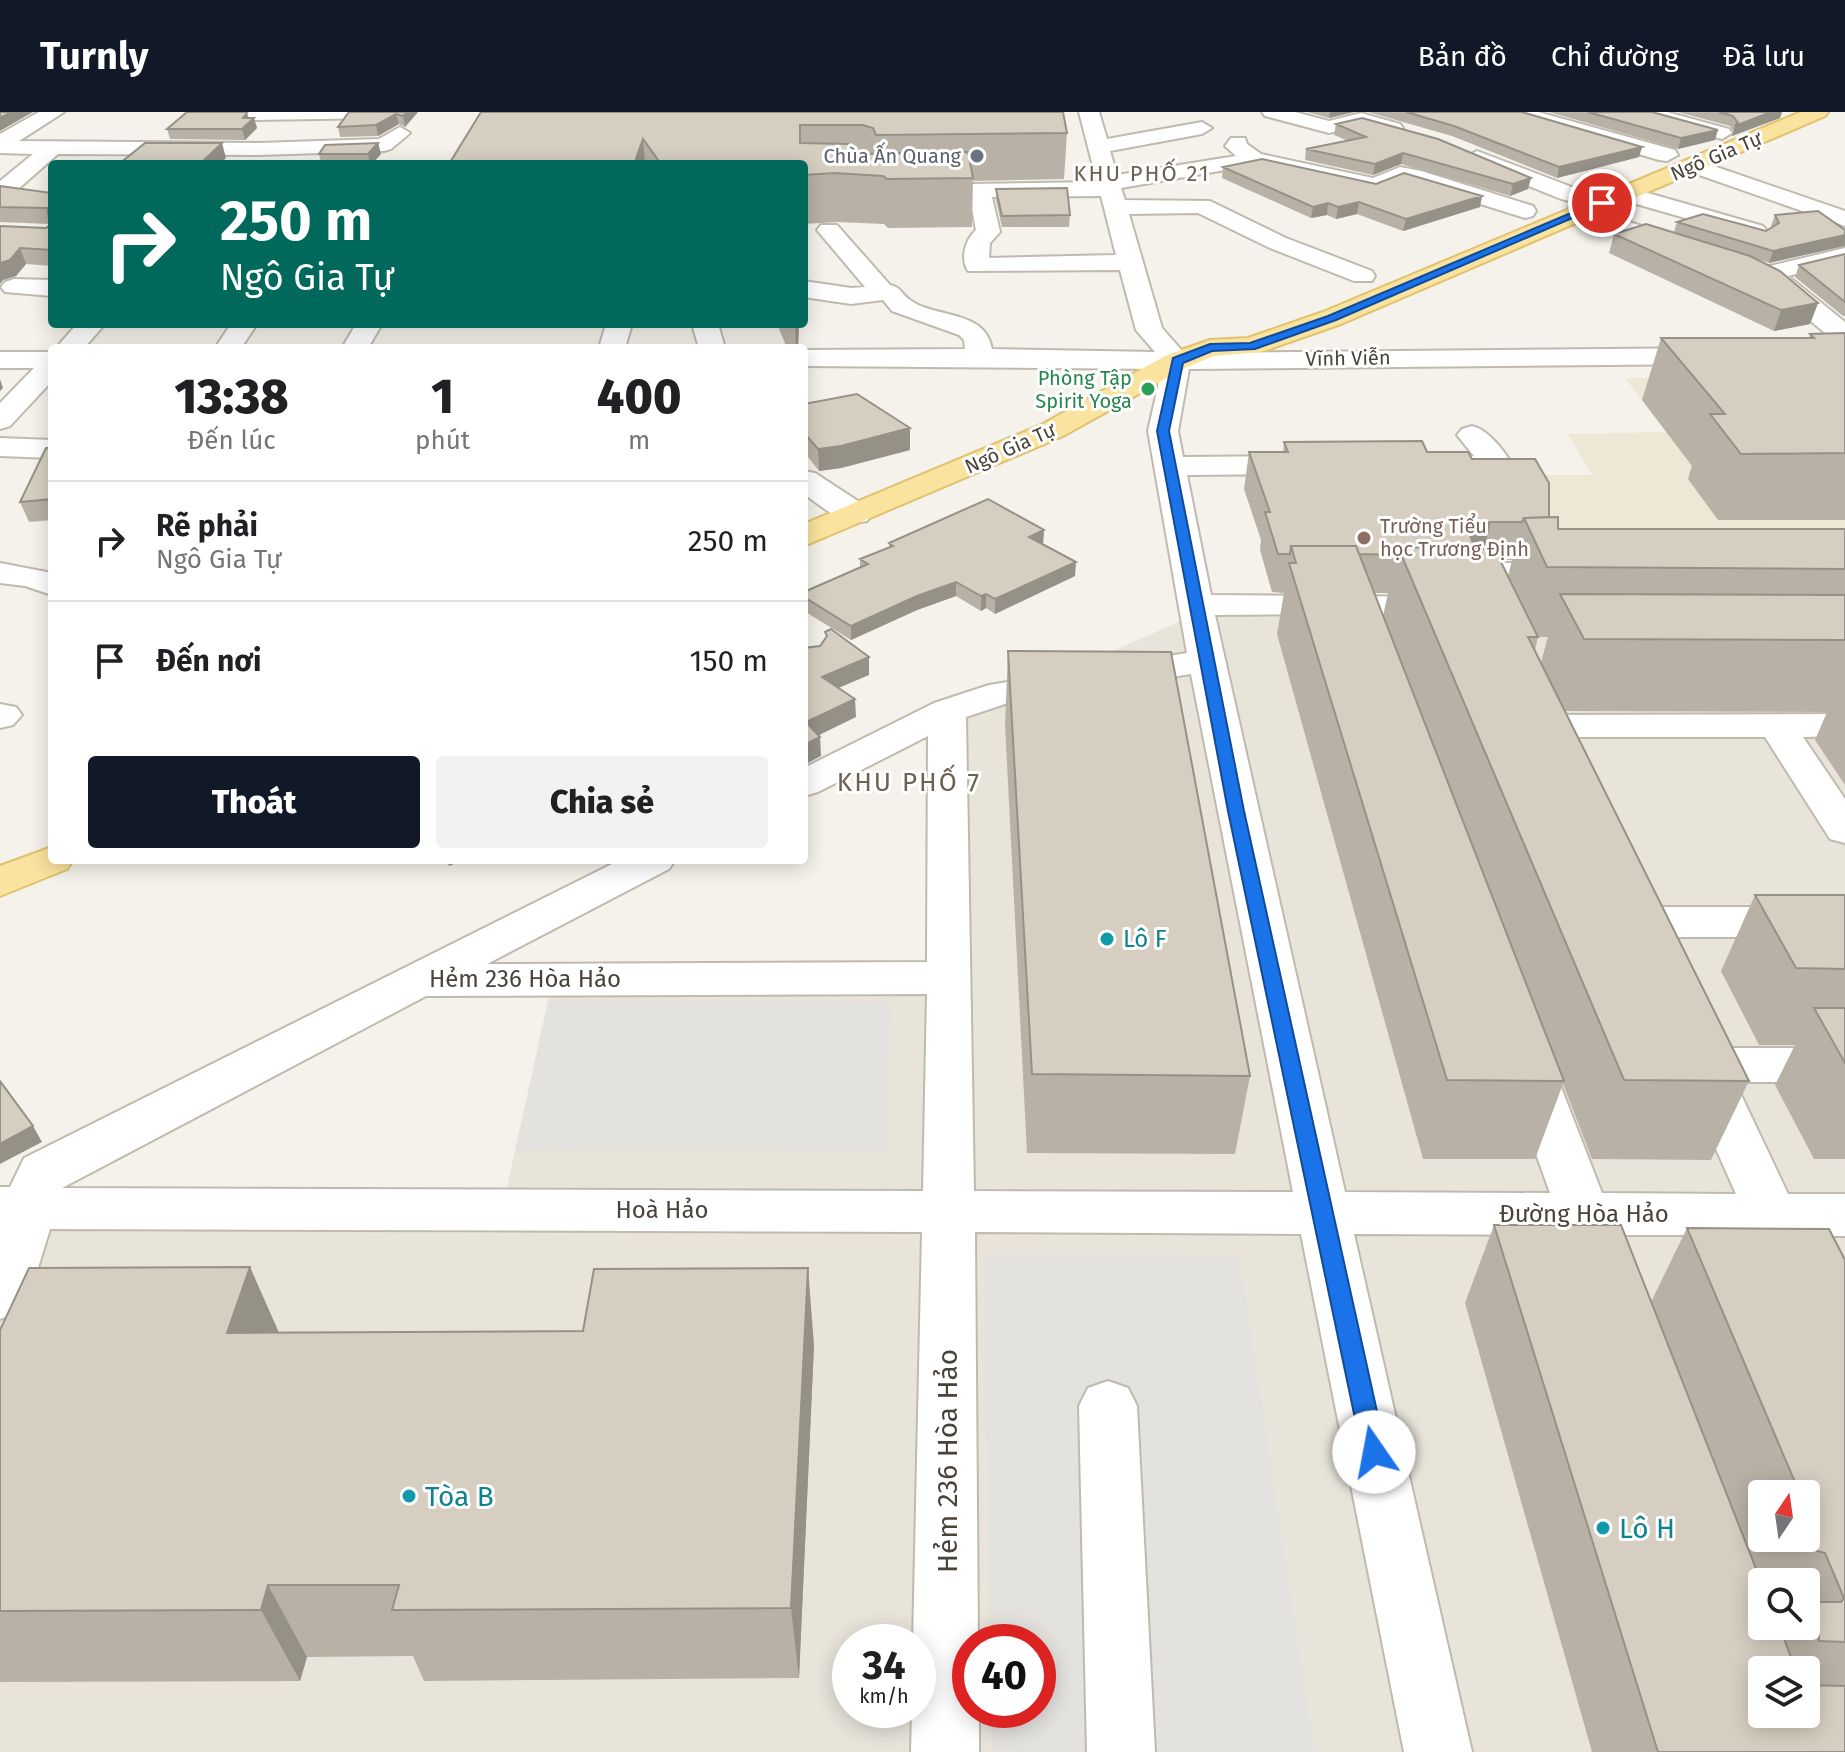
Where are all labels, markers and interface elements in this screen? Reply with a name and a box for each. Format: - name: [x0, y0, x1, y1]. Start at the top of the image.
- text: Turnly: [40, 33, 149, 79]
- text: Bản đồ: [1418, 40, 1507, 73]
- text: Chỉ đường: [1551, 40, 1679, 73]
- text: Đã lưu: [1723, 40, 1805, 73]
- street label: Ngô Gia Tự: [1667, 126, 1766, 186]
- place label: Chùa Ấn Quang: [824, 141, 962, 168]
- marker: Chùa Ấn Quang: [968, 147, 986, 165]
- district label: KHU PHỐ 21: [1074, 158, 1210, 187]
- pin: [1568, 169, 1636, 237]
- icon: arrive: [1580, 181, 1624, 225]
- text: 250 m: [220, 188, 372, 255]
- icon: right: [88, 192, 192, 296]
- text: Ngô Gia Tự: [220, 256, 394, 300]
- street label: Vĩnh Viễn: [1305, 345, 1391, 371]
- place label: Phòng Tập Spirit Yoga: [1035, 366, 1132, 413]
- text: 13:38: [175, 368, 288, 426]
- text: 1: [431, 368, 454, 426]
- text: 400: [597, 368, 681, 426]
- marker: Phòng Tập Spirit Yoga: [1139, 380, 1157, 398]
- street label: Ngô Gia Tự: [961, 417, 1060, 479]
- text: Đến lúc: [187, 425, 276, 456]
- text: phút: [415, 425, 470, 456]
- text: m: [628, 425, 650, 456]
- text: Rẽ phải: [156, 508, 258, 544]
- place label: Trường Tiểu học Trương Định: [1380, 512, 1529, 561]
- icon: right: [88, 519, 132, 563]
- text: 250 m: [688, 523, 768, 559]
- marker: Trường Tiểu học Trương Định: [1355, 529, 1373, 547]
- text: Ngô Gia Tự: [156, 544, 282, 575]
- icon: arrive: [88, 639, 132, 683]
- text: Đến nơi: [156, 643, 261, 679]
- text: 150 m: [690, 643, 768, 679]
- button: Thoát: [88, 756, 420, 848]
- button: Chia sẻ: [436, 756, 768, 848]
- district label: KHU PHỐ 7: [837, 764, 981, 798]
- place label: Lô F: [1123, 925, 1167, 953]
- marker: Lô F: [1098, 930, 1116, 948]
- street label: Hẻm 236 Hòa Hảo: [429, 965, 621, 993]
- street label: Hoà Hảo: [616, 1196, 708, 1224]
- street label: Đường Hòa Hảo: [1499, 1200, 1669, 1228]
- street label: Hẻm 236 Hòa Hảo: [931, 1349, 964, 1573]
- position arrow: [1332, 1410, 1416, 1494]
- place label: Tòa B: [425, 1480, 494, 1513]
- north arrow: [1748, 1480, 1820, 1552]
- map controls: [1748, 1480, 1820, 1728]
- marker: Tòa B: [400, 1487, 418, 1505]
- place label: Lô H: [1619, 1512, 1675, 1545]
- marker: Lô H: [1594, 1519, 1612, 1537]
- button: search: [1748, 1568, 1820, 1640]
- speed limit sign: 40: [952, 1624, 1056, 1728]
- text: 34: [862, 1642, 906, 1690]
- button: layers: [1748, 1656, 1820, 1728]
- text: km/h: [859, 1684, 909, 1708]

